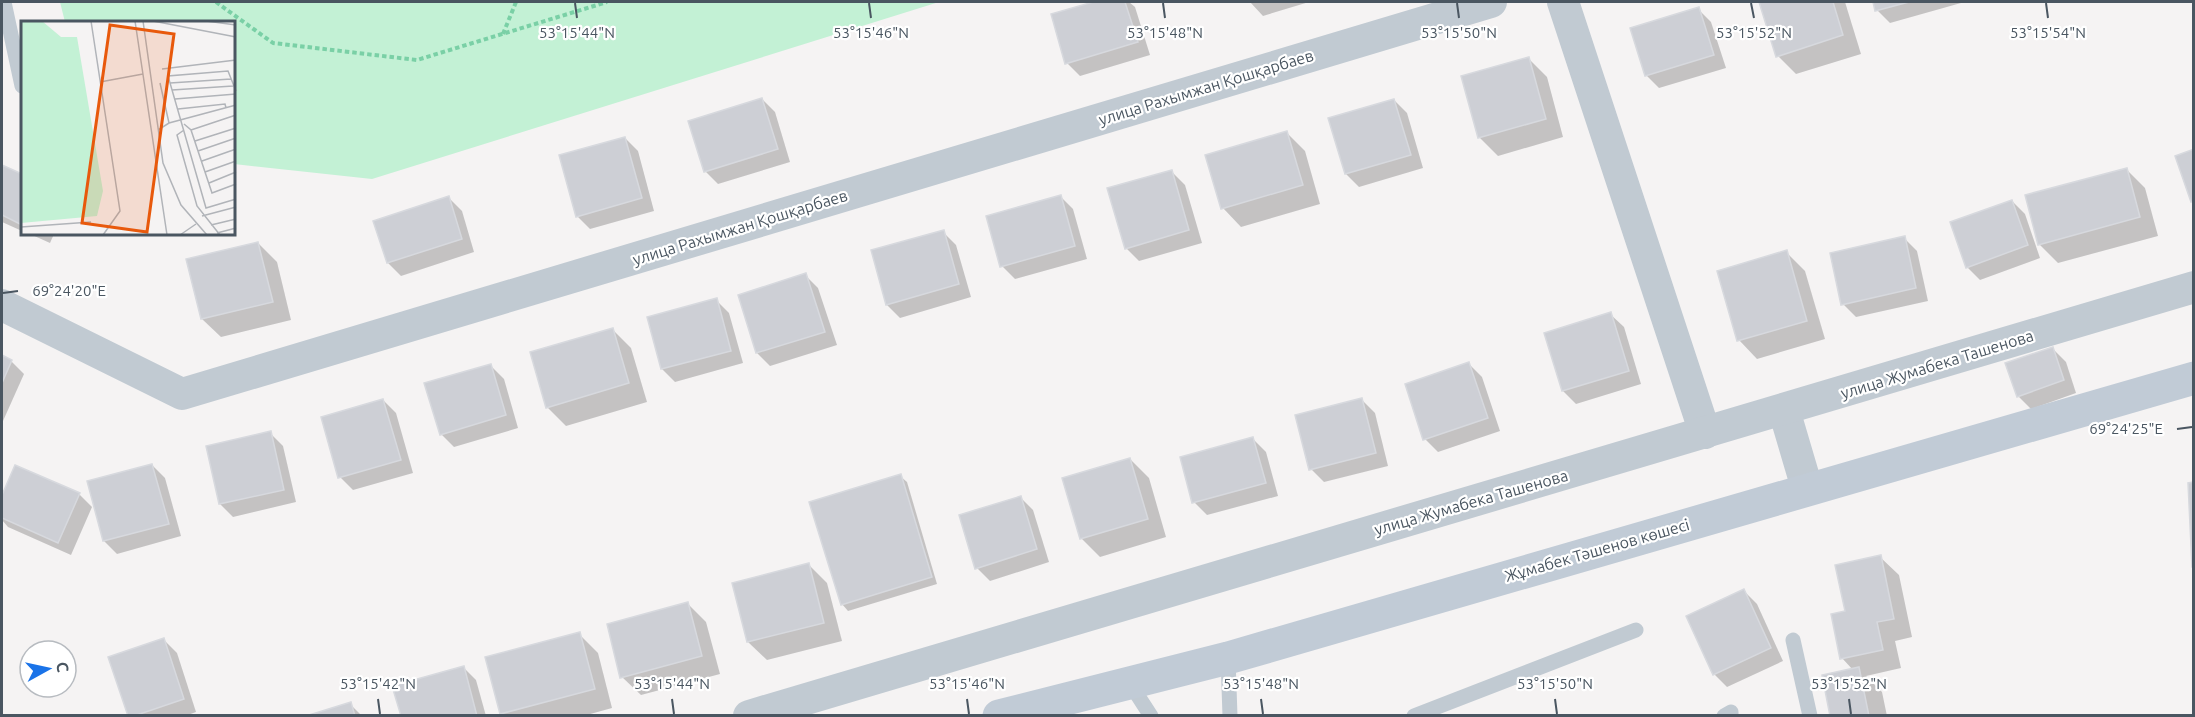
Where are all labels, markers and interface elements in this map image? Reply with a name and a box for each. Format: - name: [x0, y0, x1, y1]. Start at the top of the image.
- inset map: [21, 21, 236, 236]
- text: 53°15'44"N: [539, 24, 615, 41]
- text: 53°15'46"N: [833, 24, 909, 41]
- text: 53°15'48"N: [1127, 24, 1203, 41]
- text: 53°15'50"N: [1421, 24, 1497, 41]
- text: 53°15'52"N: [1716, 24, 1792, 41]
- text: 53°15'54"N: [2010, 24, 2086, 41]
- street label: улица Рахымжан Қошқарбаев: [1096, 46, 1316, 128]
- street label: улица Рахымжан Қошқарбаев: [630, 186, 850, 268]
- text: 69°24'20"E: [32, 282, 106, 299]
- street label: улица Жумабека Ташенова: [1838, 326, 2036, 402]
- text: 69°24'25"E: [2089, 420, 2163, 437]
- street label: улица Жумабека Ташенова: [1372, 466, 1570, 538]
- street label: Жұмабек Тәшенов көшесі: [1503, 515, 1691, 585]
- north arrow: [18, 639, 78, 699]
- text: С: [53, 661, 72, 673]
- text: 53°15'42"N: [340, 675, 416, 692]
- text: 53°15'44"N: [634, 675, 710, 692]
- text: 53°15'46"N: [929, 675, 1005, 692]
- text: 53°15'48"N: [1223, 675, 1299, 692]
- text: 53°15'50"N: [1517, 675, 1593, 692]
- text: 53°15'52"N: [1811, 675, 1887, 692]

